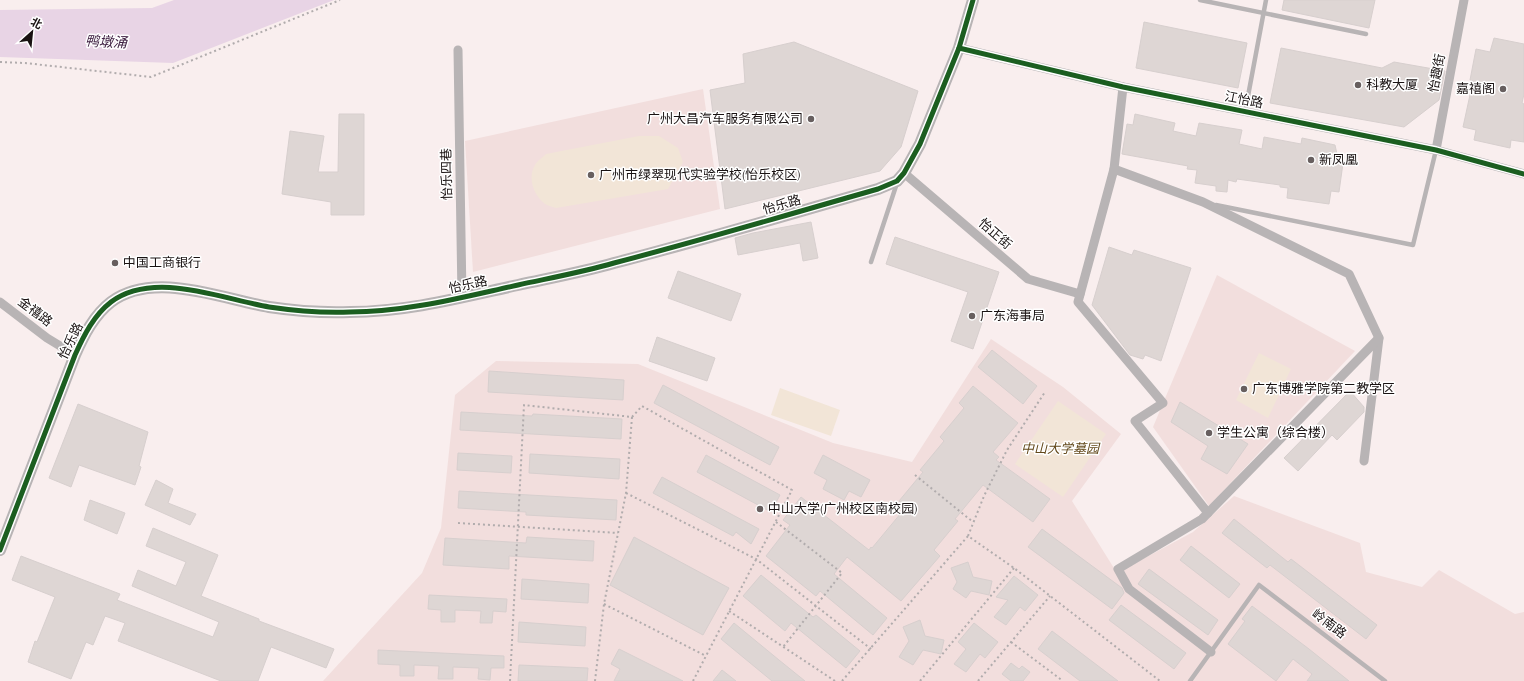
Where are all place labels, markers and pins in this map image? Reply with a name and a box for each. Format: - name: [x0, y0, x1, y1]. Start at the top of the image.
- place label: 科教大厦: [1366, 75, 1418, 95]
- place label: 嘉禧阁: [1456, 79, 1495, 99]
- marker: 科教大厦: [1353, 80, 1363, 90]
- marker: 嘉禧阁: [1498, 84, 1508, 94]
- place label: 广州大昌汽车服务有限公司: [647, 109, 803, 129]
- marker: 广州大昌汽车服务有限公司: [806, 114, 816, 124]
- place label: 新凤凰: [1319, 150, 1358, 170]
- marker: 新凤凰: [1306, 155, 1316, 165]
- place label: 广州市绿翠现代实验学校(怡乐校区): [599, 165, 801, 185]
- marker: 广州市绿翠现代实验学校(怡乐校区): [586, 170, 596, 180]
- place label: 中国工商银行: [123, 253, 201, 273]
- marker: 中国工商银行: [110, 258, 120, 268]
- place label: 广东海事局: [980, 306, 1045, 326]
- marker: 广东海事局: [967, 311, 977, 321]
- place label: 广东博雅学院第二教学区: [1252, 379, 1395, 399]
- marker: 广东博雅学院第二教学区: [1239, 384, 1249, 394]
- place label: 学生公寓（综合楼）: [1217, 423, 1334, 443]
- marker: 学生公寓（综合楼）: [1204, 428, 1214, 438]
- place label: 中山大学(广州校区南校园): [768, 499, 918, 519]
- marker: 中山大学(广州校区南校园): [755, 504, 765, 514]

